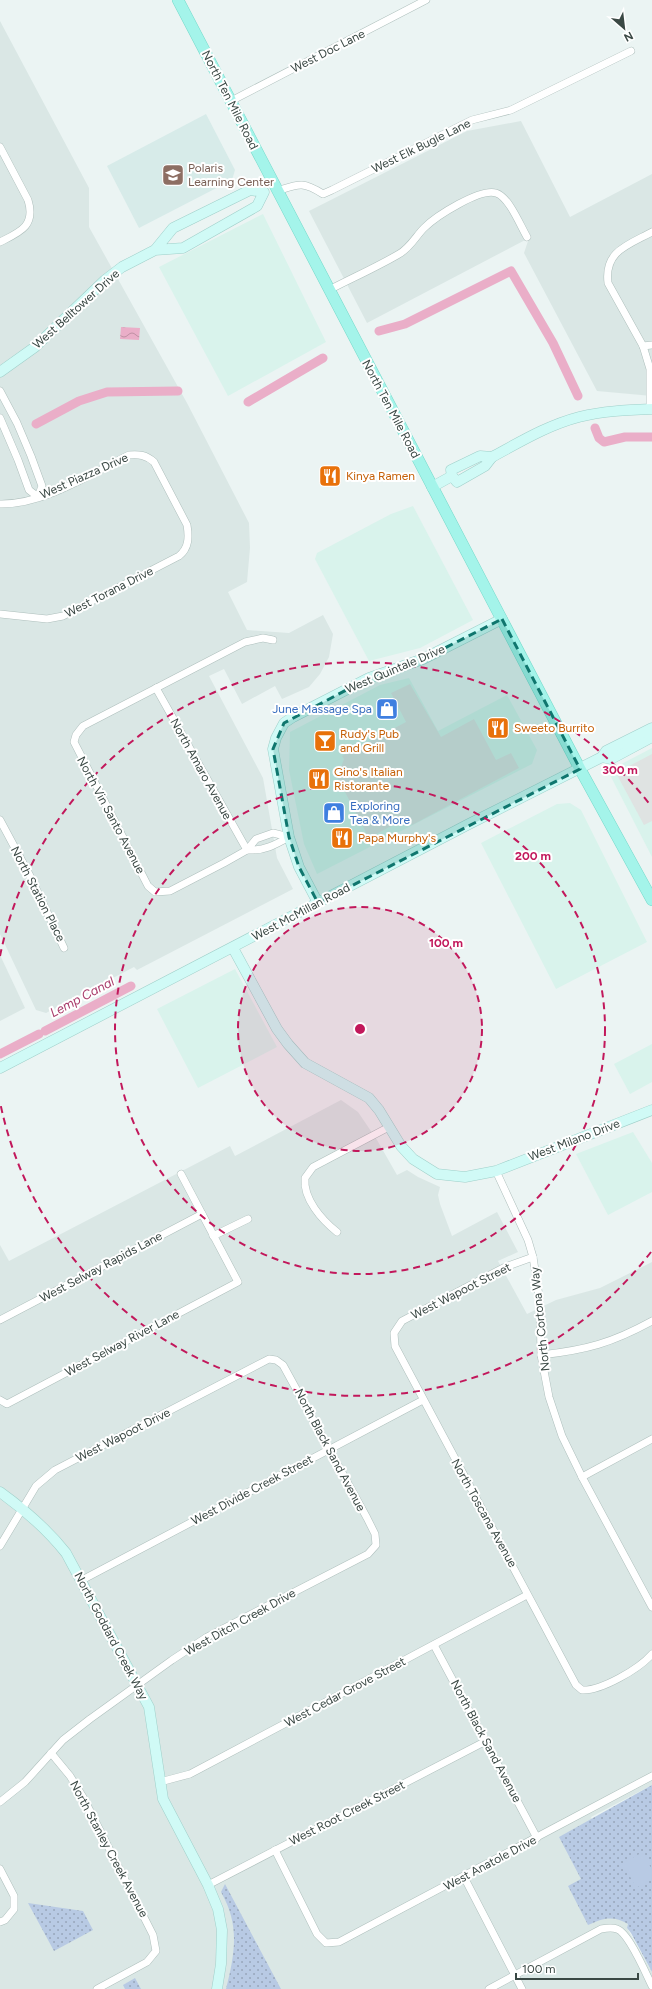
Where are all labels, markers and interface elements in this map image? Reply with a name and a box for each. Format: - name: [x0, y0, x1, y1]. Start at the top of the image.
- north arrow: [604, 8, 644, 48]
- street label: West Doc Lane: [289, 26, 368, 76]
- text: N: [622, 29, 635, 44]
- street label: North Ten Mile Road: [199, 48, 261, 152]
- street label: West Elk Bugle Lane: [369, 116, 473, 176]
- place label: Polaris Learning Center: [188, 161, 274, 189]
- school or university icon: Polaris Learning Center: [160, 162, 186, 188]
- street label: West Belltower Drive: [30, 266, 123, 352]
- street label: North Ten Mile Road: [359, 357, 423, 461]
- street label: West Piazza Drive: [38, 450, 131, 502]
- restaurant icon: Kinya Ramen: [317, 463, 343, 489]
- place label: Kinya Ramen: [346, 469, 415, 483]
- street label: West Torana Drive: [63, 563, 156, 620]
- street label: West Quintale Drive: [343, 642, 447, 696]
- shop icon: June Massage Spa: [374, 696, 400, 722]
- place label: June Massage Spa: [272, 702, 372, 716]
- restaurant icon: Sweeto Burrito: [485, 715, 511, 741]
- street label: North Amaro Avenue: [167, 716, 235, 822]
- place label: Sweeto Burrito: [514, 721, 595, 735]
- place label: Rudy's Pub and Grill: [340, 727, 399, 755]
- bar icon: Rudy's Pub and Grill: [312, 728, 338, 754]
- street label: North Vin Santo Avenue: [74, 754, 148, 876]
- text: 300 m: [602, 763, 638, 777]
- place label: Gino's Italian Ristorante: [334, 765, 403, 793]
- restaurant icon: Gino's Italian Ristorante: [306, 766, 332, 792]
- place label: Exploring Tea & More: [350, 799, 410, 827]
- shop icon: Exploring Tea & More: [321, 800, 347, 826]
- restaurant icon: Papa Murphy's: [329, 825, 355, 851]
- place label: Papa Murphy's: [358, 831, 436, 845]
- street label: North Station Place: [8, 844, 68, 944]
- text: 200 m: [515, 849, 551, 863]
- street label: West McMillan Road: [250, 880, 352, 944]
- text: 100 m: [429, 936, 463, 950]
- water label: Lemp Canal: [47, 974, 117, 1020]
- centre of rings: [353, 1022, 367, 1036]
- street label: West Milano Drive: [526, 1116, 622, 1164]
- street label: West Selway Rapids Lane: [37, 1229, 165, 1305]
- street label: West Wapoot Street: [409, 1260, 514, 1322]
- street label: North Cortona Way: [527, 1265, 552, 1372]
- street label: West Selway River Lane: [62, 1307, 182, 1379]
- street label: North Black Sand Avenue: [292, 1386, 368, 1514]
- street label: West Wapoot Drive: [73, 1405, 173, 1465]
- street label: West Divide Creek Street: [189, 1452, 316, 1528]
- street label: North Toscana Avenue: [448, 1456, 520, 1570]
- street label: North Goddard Creek Way: [71, 1570, 151, 1703]
- street label: West Ditch Creek Drive: [182, 1585, 298, 1658]
- street label: West Cedar Grove Street: [282, 1654, 408, 1730]
- street label: North Black Sand Avenue: [448, 1677, 524, 1805]
- street label: North Stanley Creek Avenue: [67, 1778, 151, 1920]
- street label: West Root Creek Street: [287, 1778, 408, 1848]
- street label: West Anatole Drive: [441, 1832, 539, 1893]
- scale bar: [516, 1955, 638, 1981]
- text: 100 m: [522, 1962, 556, 1976]

